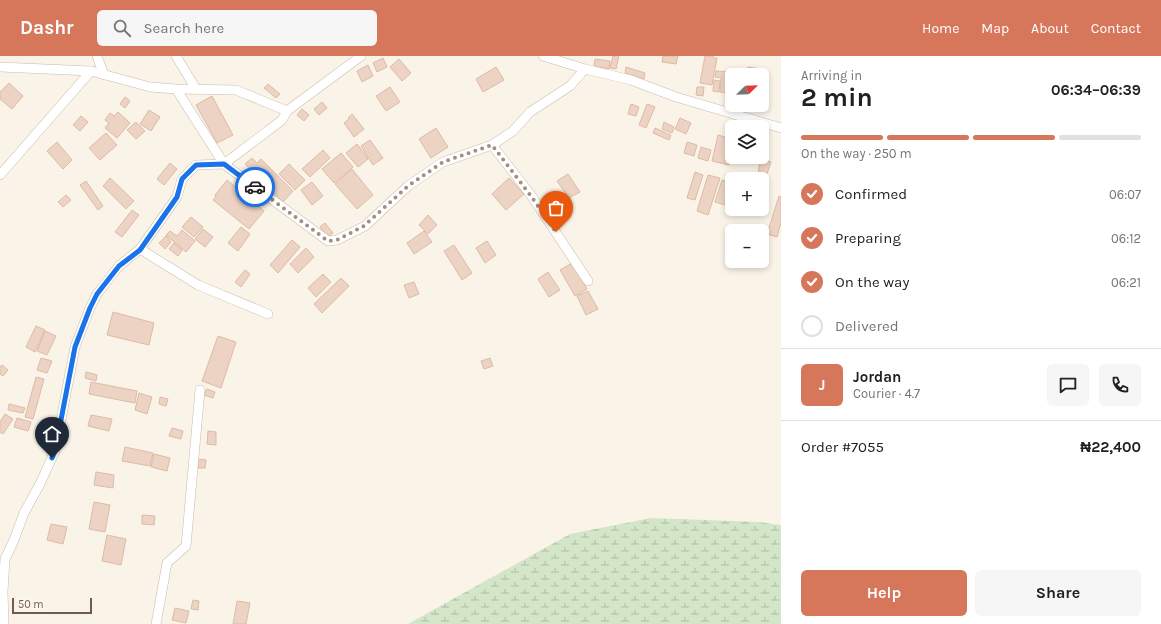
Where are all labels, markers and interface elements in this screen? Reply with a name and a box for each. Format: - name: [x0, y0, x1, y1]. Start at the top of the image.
- search box: [97, 10, 377, 46]
- text: Dashr: [20, 17, 73, 39]
- icon: search: [111, 17, 133, 39]
- text: Search here: [143, 19, 224, 37]
- text: Home: [922, 20, 959, 37]
- text: Map: [981, 20, 1009, 37]
- text: About: [1031, 20, 1069, 37]
- text: Contact: [1091, 20, 1141, 37]
- north arrow: [725, 68, 769, 112]
- map controls: [725, 68, 769, 268]
- text: Arriving in: [801, 68, 862, 83]
- text: 06:34–06:39: [1051, 81, 1141, 99]
- text: 2 min: [801, 82, 873, 113]
- button: layers: [725, 120, 769, 164]
- text: On the way · 250 m: [801, 146, 912, 161]
- courier: [235, 167, 275, 207]
- button: +: [725, 172, 769, 216]
- icon: car: [244, 176, 266, 198]
- icon: check: [801, 183, 823, 205]
- text: Confirmed: [835, 185, 907, 203]
- text: 06:07: [1109, 187, 1141, 202]
- pin: [539, 191, 573, 232]
- icon: bag: [545, 197, 567, 219]
- button: −: [725, 224, 769, 268]
- icon: check: [801, 227, 823, 249]
- text: Preparing: [835, 229, 901, 247]
- text: 06:12: [1111, 231, 1141, 246]
- icon: check: [801, 271, 823, 293]
- text: On the way: [835, 273, 909, 291]
- text: 06:21: [1111, 275, 1141, 290]
- text: Delivered: [835, 317, 899, 335]
- button: chat: [1047, 364, 1089, 406]
- button: phone: [1099, 364, 1141, 406]
- text: Jordan: [853, 368, 901, 386]
- text: J: [819, 376, 825, 394]
- text: Courier · 4.7: [853, 386, 920, 401]
- pin: [35, 417, 69, 458]
- icon: home: [41, 423, 63, 445]
- text: Order #7055: [801, 438, 884, 456]
- text: ₦22,400: [1080, 438, 1141, 456]
- button: Help: [801, 570, 967, 616]
- button: Share: [975, 570, 1141, 616]
- scale bar: [12, 596, 92, 615]
- text: 50 m: [18, 598, 44, 611]

